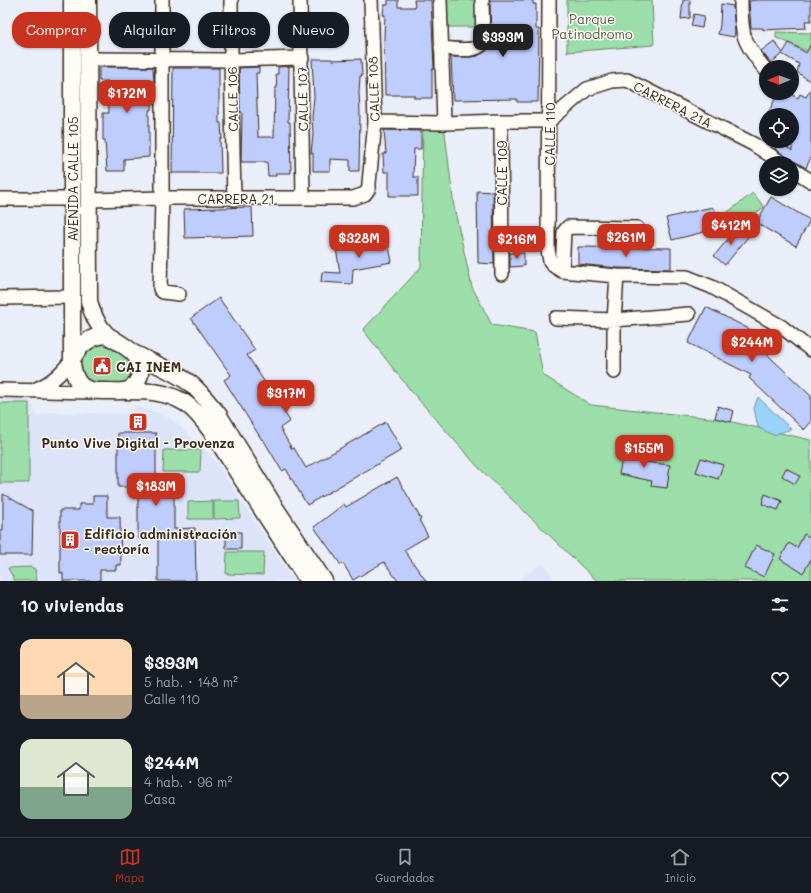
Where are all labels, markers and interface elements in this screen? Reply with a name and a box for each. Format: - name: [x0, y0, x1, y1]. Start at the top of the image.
- park label: Parque Patinodromo: [551, 10, 633, 42]
- chip: Comprar: [12, 12, 101, 48]
- chip: Alquilar: [109, 12, 190, 48]
- chip: Filtros: [198, 12, 270, 48]
- chip: Nuevo: [278, 12, 349, 48]
- pin: $393M: [475, 24, 531, 58]
- text: $393M: [482, 28, 524, 45]
- street label: CALLE 108: [363, 56, 383, 122]
- north arrow: [759, 60, 799, 100]
- map controls: [759, 60, 799, 196]
- street label: CALLE 106: [223, 66, 241, 132]
- street label: CALLE 107: [293, 67, 311, 131]
- street label: CARRERA 21A: [631, 77, 715, 131]
- pin: $172M: [99, 80, 155, 114]
- text: $172M: [108, 84, 146, 101]
- street label: CALLE 110: [541, 102, 558, 166]
- button: locate: [759, 108, 799, 148]
- street label: AVENIDA CALLE 105: [64, 116, 81, 242]
- street label: CALLE 109: [493, 140, 510, 206]
- button: layers: [759, 156, 799, 196]
- street label: CARRERA 21: [198, 190, 274, 207]
- pin: $412M: [703, 212, 759, 246]
- text: $412M: [711, 216, 751, 233]
- pin: $261M: [598, 224, 654, 258]
- pin: $328M: [331, 225, 387, 259]
- pin: $216M: [489, 226, 545, 260]
- text: $261M: [606, 228, 646, 245]
- text: $328M: [338, 229, 380, 246]
- text: $216M: [497, 230, 537, 247]
- pin: $244M: [724, 329, 780, 363]
- text: $244M: [731, 333, 773, 350]
- public building icon: CAI INEM: [91, 355, 113, 377]
- place label: CAI INEM: [116, 358, 181, 375]
- pin: $317M: [258, 380, 314, 414]
- text: $317M: [266, 384, 306, 401]
- building icon: Punto Vive Digital - Provenza: [127, 411, 149, 433]
- place label: Punto Vive Digital - Provenza: [41, 434, 235, 451]
- pin: $155M: [616, 435, 672, 469]
- text: $155M: [624, 439, 664, 456]
- pin: $183M: [128, 473, 184, 507]
- text: $183M: [136, 477, 176, 494]
- place label: Edificio administración - rectoría: [84, 525, 237, 557]
- building icon: Edificio administración - rectoría: [59, 529, 81, 551]
- text: 10 viviendas: [20, 594, 124, 616]
- icon: filters: [769, 594, 791, 616]
- text: $393M: [144, 651, 199, 673]
- icon: home: [52, 655, 100, 703]
- icon: heart: [769, 668, 791, 690]
- text: 5 hab. · 148 m²: [144, 673, 238, 690]
- text: Calle 110: [144, 690, 200, 707]
- text: $244M: [144, 751, 199, 773]
- icon: home: [52, 755, 100, 803]
- icon: heart: [769, 768, 791, 790]
- text: 4 hab. · 96 m²: [144, 773, 232, 790]
- text: Casa: [144, 790, 176, 807]
- tab: Mapa: [115, 846, 145, 885]
- tab: Guardados: [375, 846, 434, 885]
- tab: Inicio: [665, 846, 696, 885]

